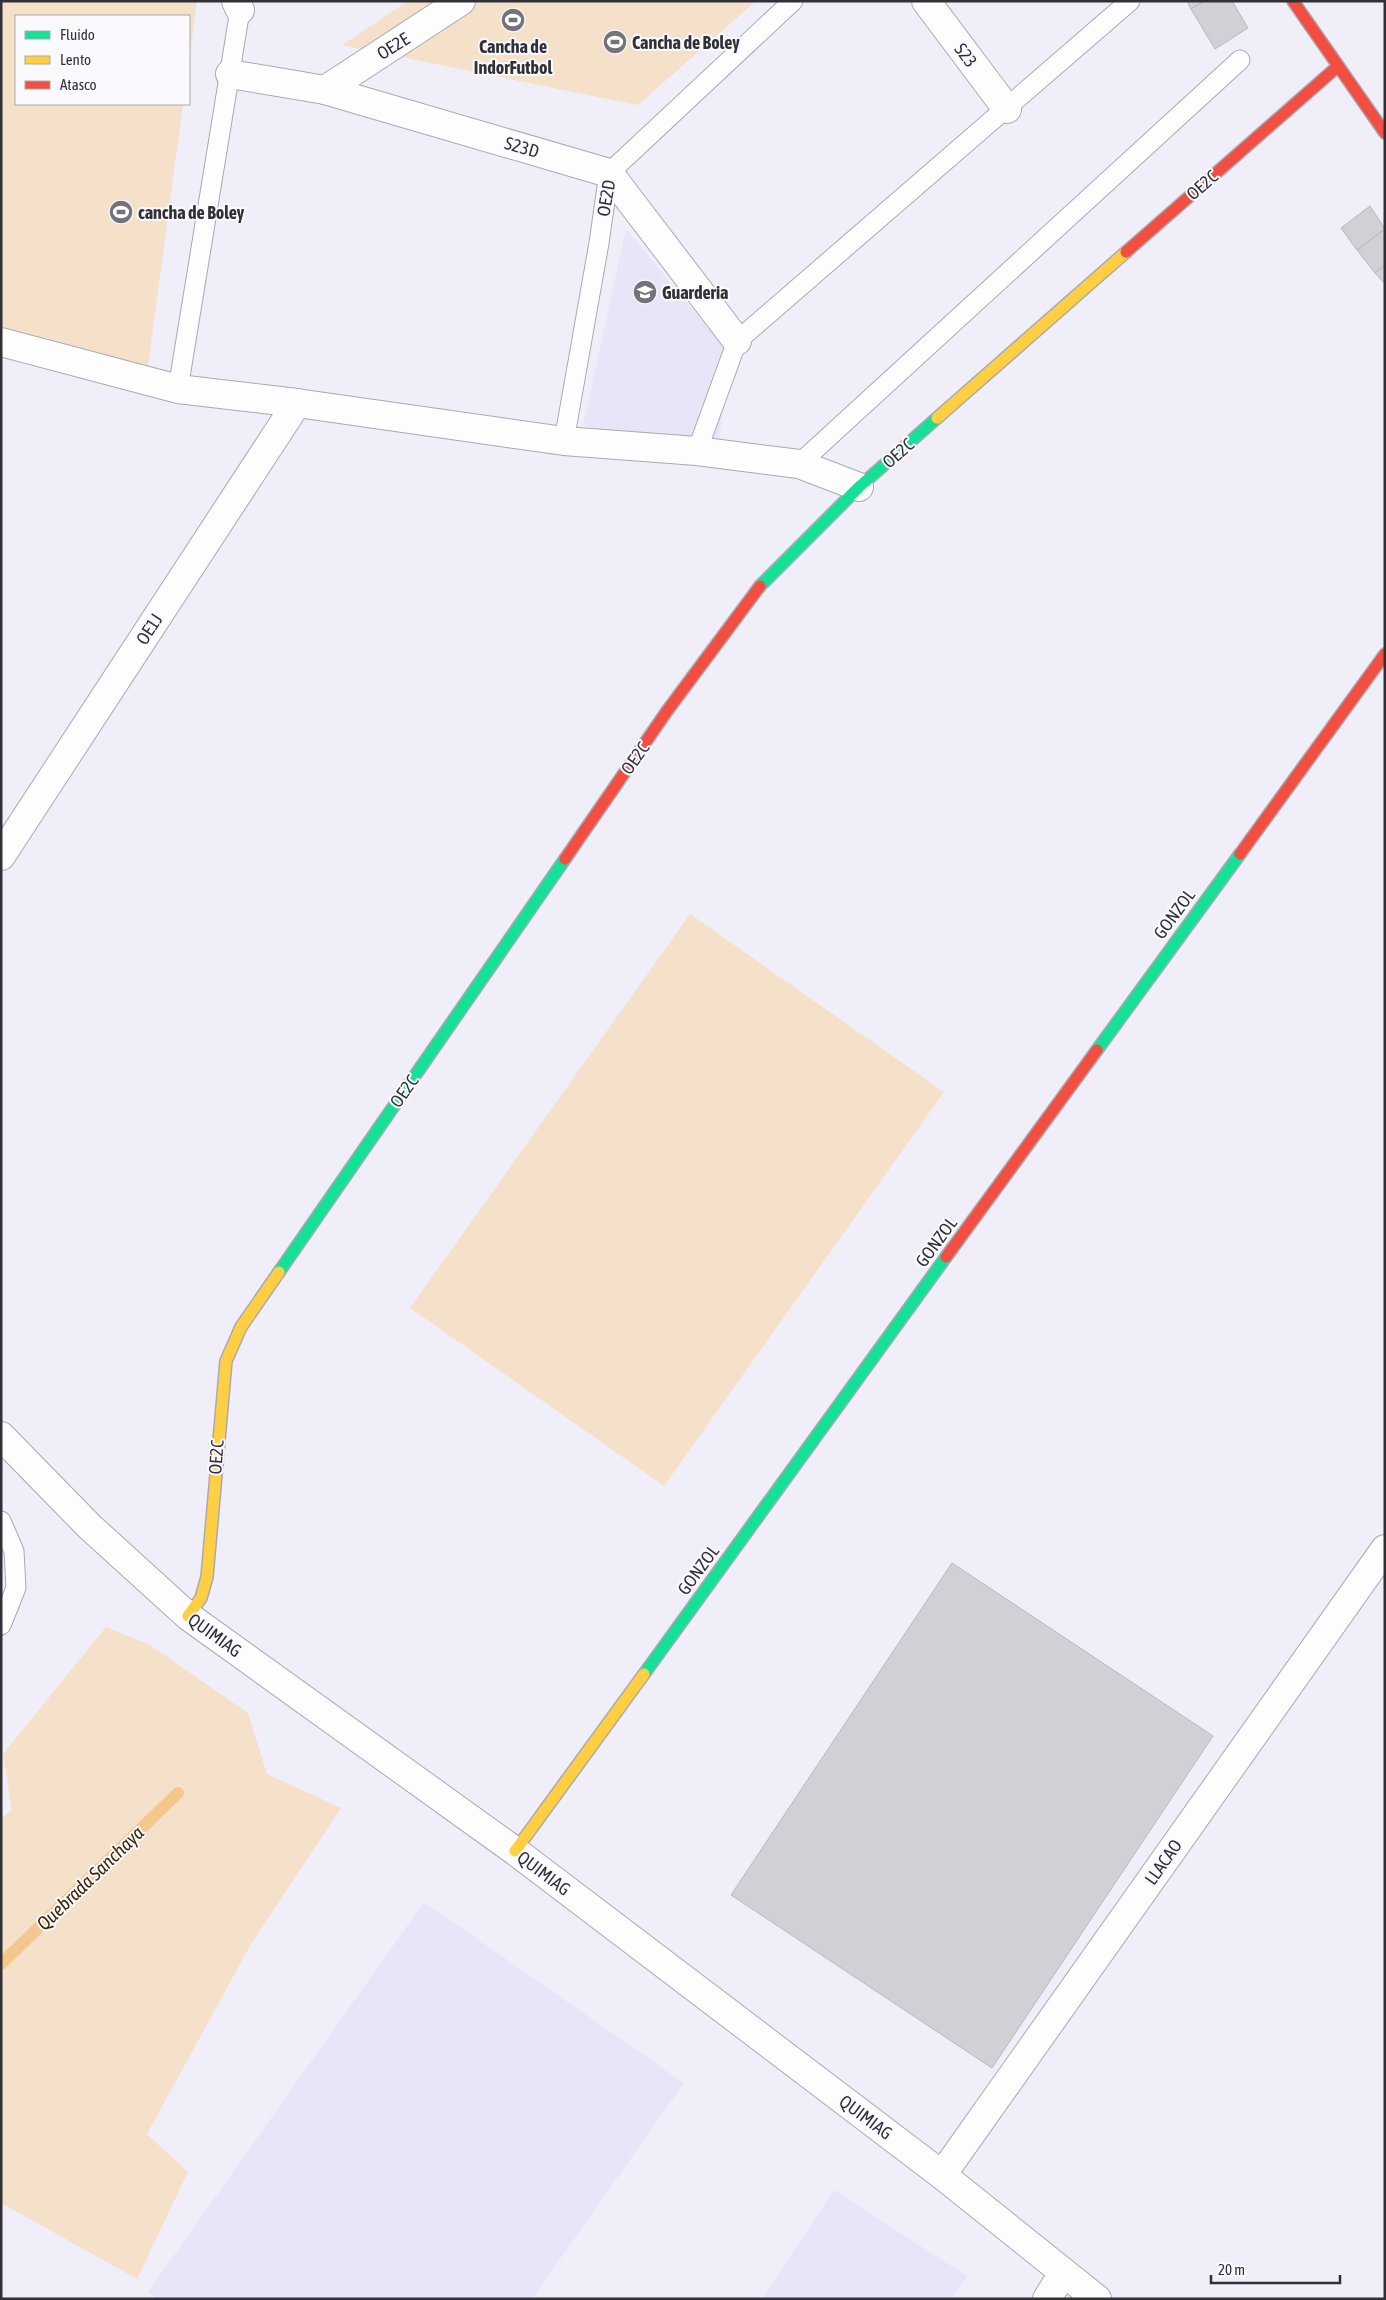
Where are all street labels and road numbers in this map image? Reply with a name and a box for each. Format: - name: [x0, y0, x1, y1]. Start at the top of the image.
- street label: OE2E: [373, 28, 413, 64]
- street label: S23: [950, 39, 982, 71]
- street label: S23D: [502, 132, 542, 162]
- street label: OE2C: [1182, 166, 1222, 204]
- street label: OE2D: [592, 178, 620, 218]
- street label: OE2C: [878, 434, 918, 472]
- street label: OE1J: [131, 610, 167, 648]
- street label: OE2C: [616, 738, 654, 778]
- street label: GONZOL: [1149, 885, 1199, 943]
- street label: OE2C: [385, 1071, 423, 1111]
- street label: GONZOL: [911, 1213, 961, 1271]
- street label: OE2C: [204, 1439, 228, 1475]
- street label: GONZOL: [673, 1541, 723, 1599]
- street label: QUIMIAG: [184, 1609, 246, 1661]
- street label: LLACAO: [1140, 1835, 1186, 1889]
- street label: QUIMIAG: [513, 1846, 575, 1900]
- street label: QUIMIAG: [835, 2090, 897, 2144]

